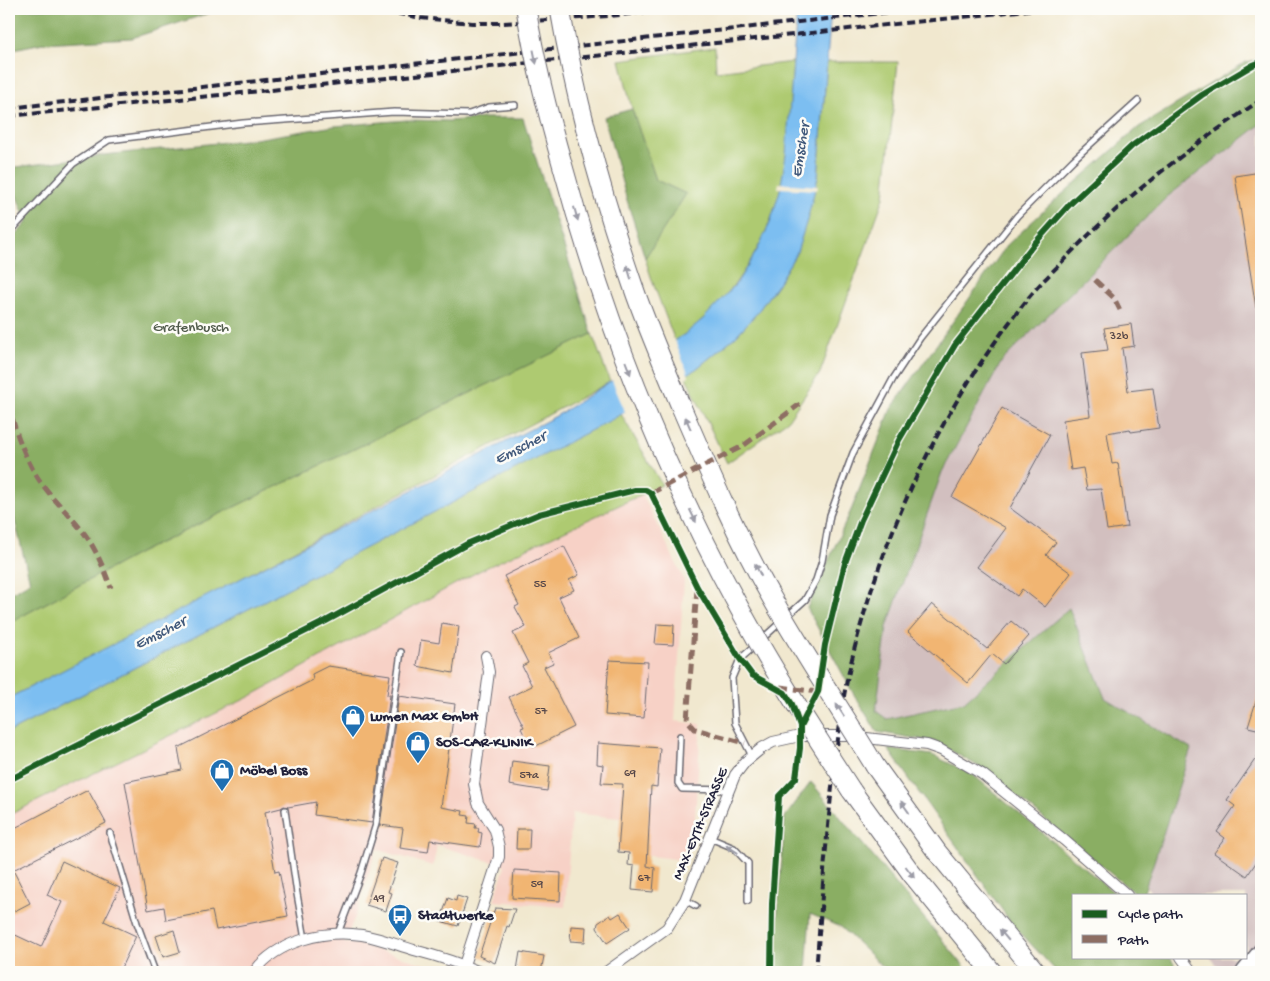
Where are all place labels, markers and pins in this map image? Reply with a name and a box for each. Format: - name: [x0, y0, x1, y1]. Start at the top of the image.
- shop icon: Lumen Max GmbH: [340, 704, 366, 738]
- place label: Lumen Max GmbH: [370, 708, 479, 726]
- shop icon: SOS-CAR-KLINIK: [405, 730, 431, 764]
- place label: SOS-CAR-KLINIK: [436, 734, 534, 752]
- shop icon: Möbel Boss: [209, 758, 235, 792]
- place label: Möbel Boss: [240, 762, 309, 780]
- bus stop icon: Stadtwerke: [387, 903, 413, 937]
- place label: Stadtwerke: [418, 907, 495, 925]

